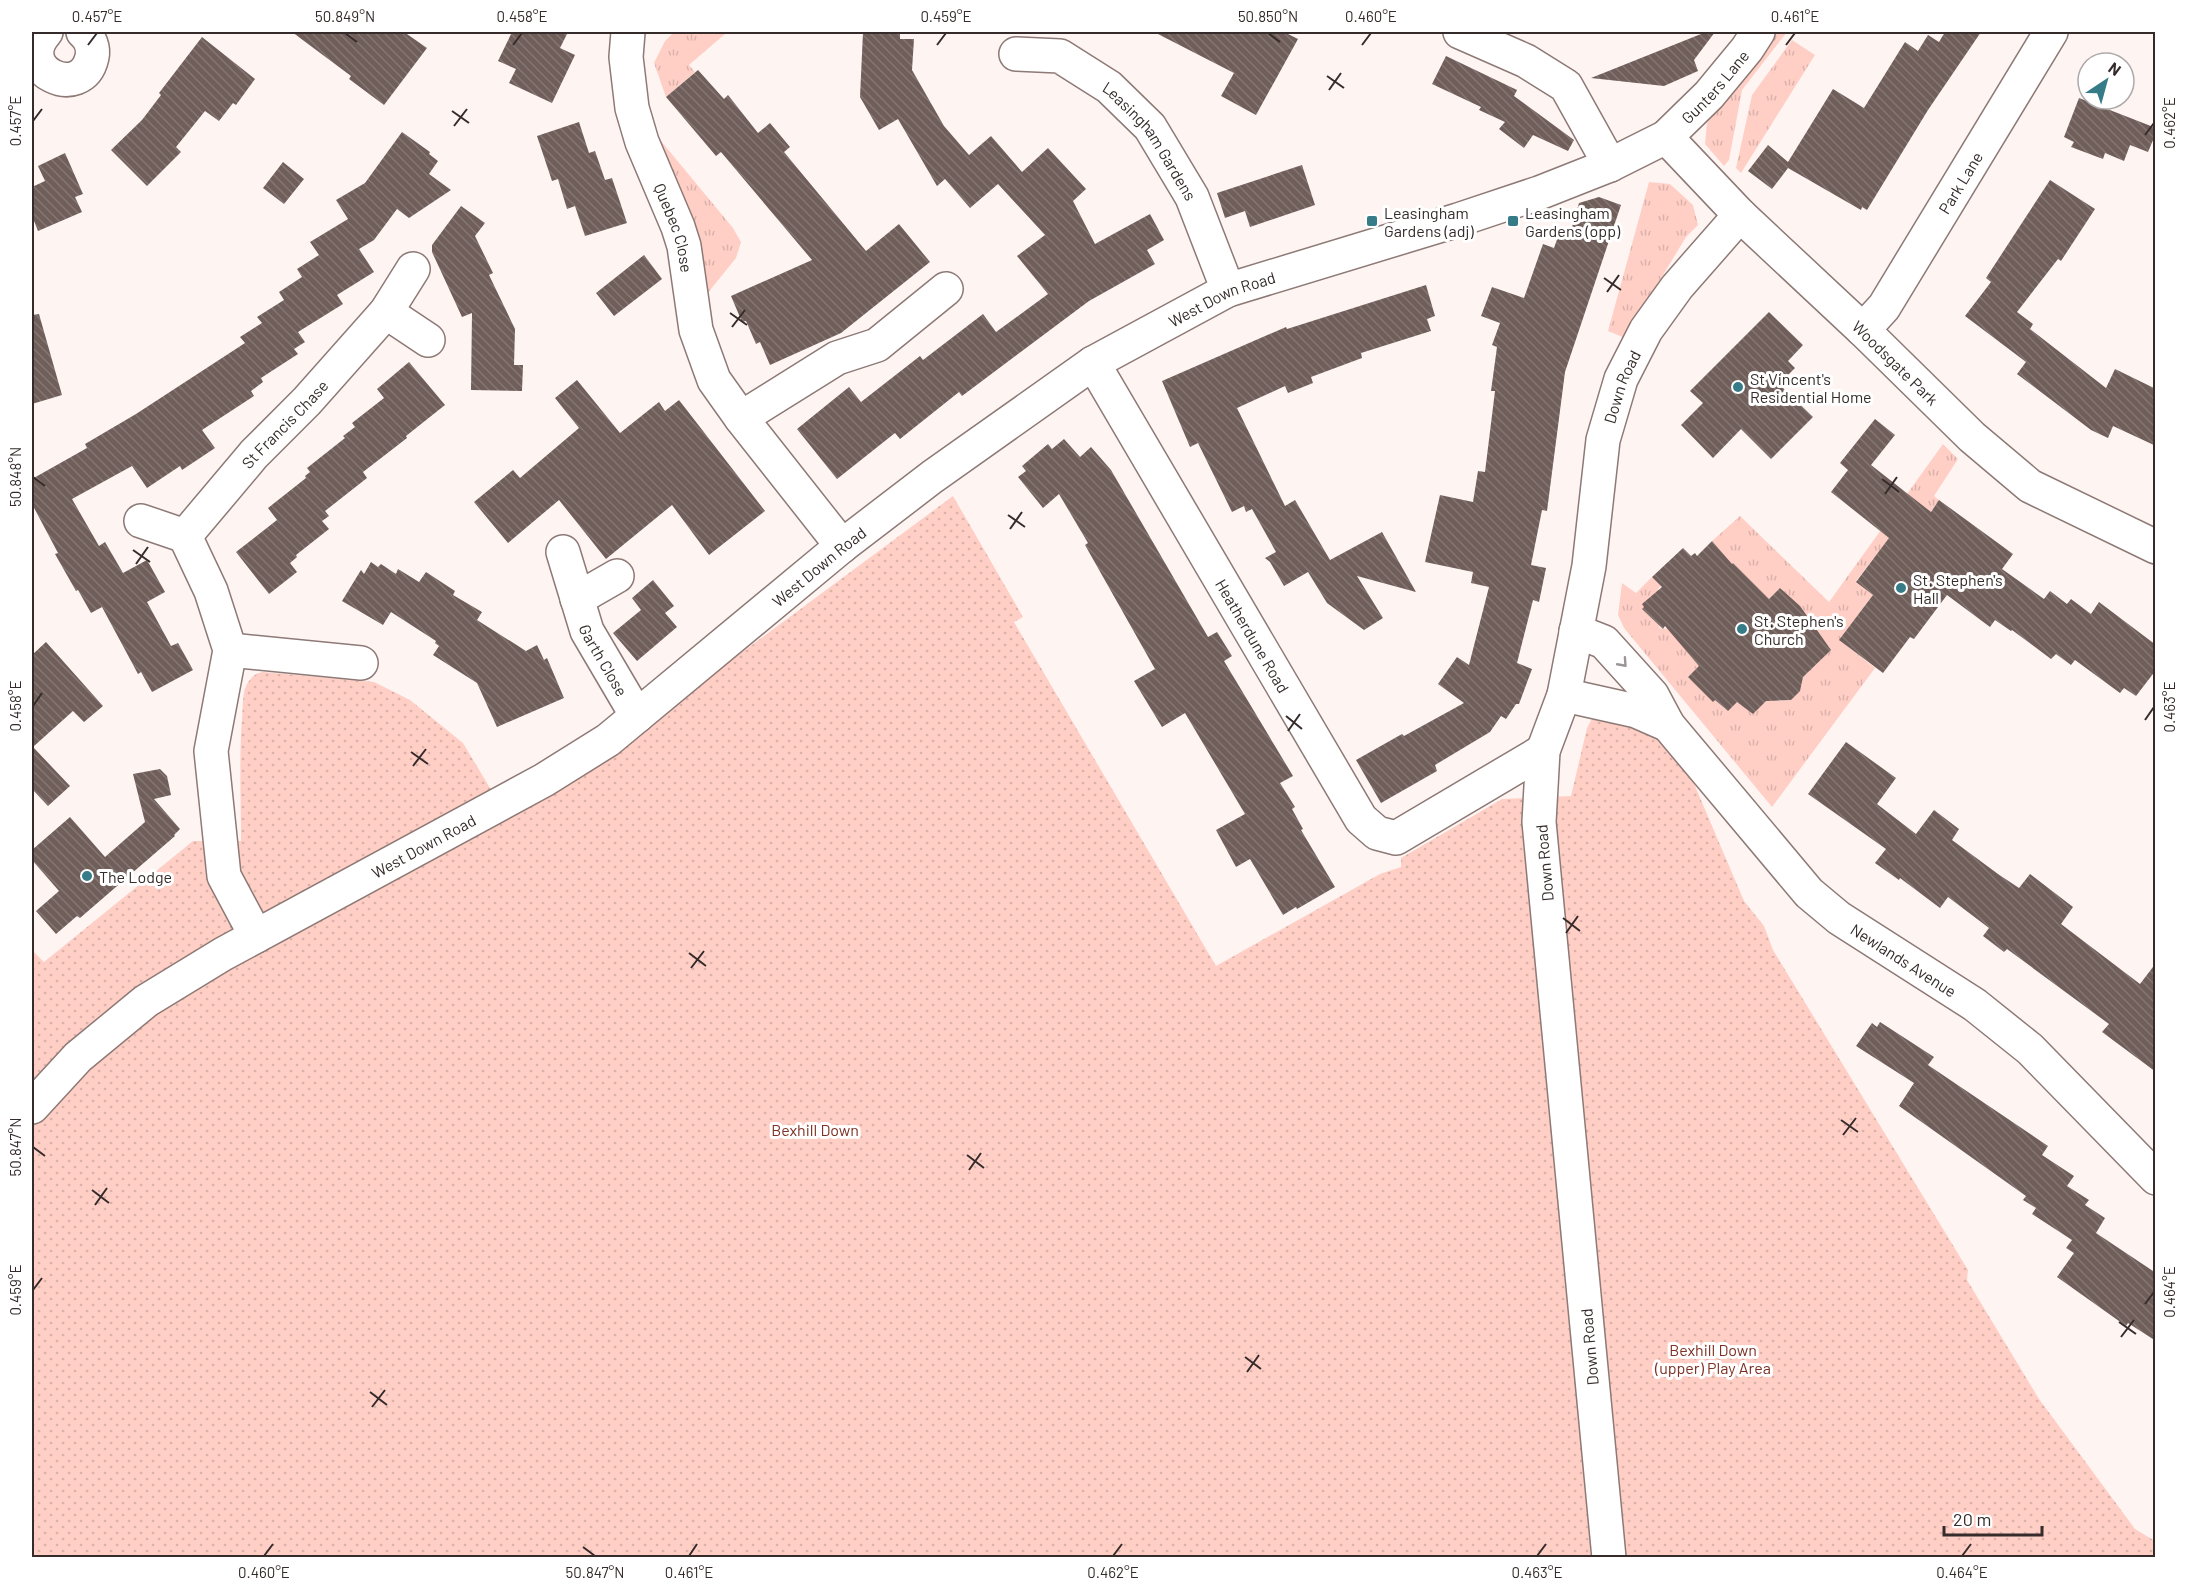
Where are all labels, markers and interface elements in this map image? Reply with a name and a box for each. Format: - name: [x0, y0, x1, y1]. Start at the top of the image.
- text: 0.457°E: [72, 7, 122, 25]
- text: 50.849°N: [315, 7, 375, 25]
- text: 0.458°E: [496, 7, 548, 25]
- text: 0.459°E: [920, 7, 972, 25]
- text: 50.850°N: [1238, 7, 1298, 25]
- text: 0.460°E: [1345, 7, 1397, 25]
- text: 0.461°E: [1771, 7, 1819, 25]
- street label: Gunters Lane: [1677, 46, 1752, 127]
- north arrow: [2076, 51, 2136, 111]
- text: N: [2105, 58, 2125, 79]
- street label: Leasingham Gardens: [1100, 76, 1201, 203]
- text: 0.457°E: [6, 96, 24, 146]
- text: 0.462°E: [2160, 97, 2178, 149]
- street label: Park Lane: [1934, 148, 1986, 217]
- street label: Quebec Close: [651, 180, 697, 274]
- place label: Leasingham Gardens (adj): [1384, 203, 1474, 240]
- place label: Leasingham Gardens (opp): [1525, 203, 1621, 240]
- marker: Leasingham Gardens (adj): [1365, 214, 1379, 228]
- marker: Leasingham Gardens (opp): [1506, 214, 1520, 228]
- street label: West Down Road: [1165, 267, 1277, 330]
- street label: Woodsgate Park: [1849, 316, 1943, 409]
- street label: Down Road: [1599, 347, 1644, 425]
- place label: St Vincent's Residential Home: [1750, 369, 1872, 406]
- street label: St Francis Chase: [237, 375, 331, 472]
- marker: St Vincent's Residential Home: [1731, 380, 1745, 394]
- text: 50.848°N: [6, 447, 24, 507]
- street label: West Down Road: [768, 522, 869, 610]
- place label: St. Stephen's Hall: [1913, 570, 2003, 607]
- street label: Heatherdune Road: [1212, 575, 1294, 696]
- marker: St. Stephen's Hall: [1894, 581, 1908, 595]
- place label: St. Stephen's Church: [1754, 611, 1844, 648]
- street label: Garth Close: [576, 622, 632, 699]
- marker: St. Stephen's Church: [1735, 622, 1749, 636]
- one-way arrow: [1616, 656, 1627, 667]
- text: 0.458°E: [6, 680, 24, 732]
- text: 0.463°E: [2160, 681, 2178, 733]
- street label: West Down Road: [368, 810, 479, 881]
- street label: Down Road: [1531, 824, 1557, 902]
- place label: The Lodge: [99, 867, 172, 886]
- marker: The Lodge: [80, 869, 94, 883]
- street label: Newlands Avenue: [1848, 919, 1960, 1000]
- text: 50.847°N: [6, 1118, 24, 1176]
- park label: Bexhill Down: [771, 1120, 859, 1139]
- text: 0.459°E: [6, 1264, 24, 1316]
- text: 0.464°E: [2160, 1266, 2178, 1318]
- street label: Down Road: [1576, 1308, 1602, 1386]
- park label: Bexhill Down (upper) Play Area: [1654, 1340, 1771, 1377]
- scale bar: [1944, 1499, 2042, 1537]
- text: 20 m: [1953, 1508, 1991, 1530]
- text: 0.460°E: [238, 1563, 290, 1581]
- text: 50.847°N: [566, 1563, 624, 1581]
- text: 0.461°E: [665, 1563, 713, 1581]
- text: 0.462°E: [1087, 1563, 1139, 1581]
- text: 0.463°E: [1511, 1563, 1563, 1581]
- text: 0.464°E: [1936, 1563, 1988, 1581]

